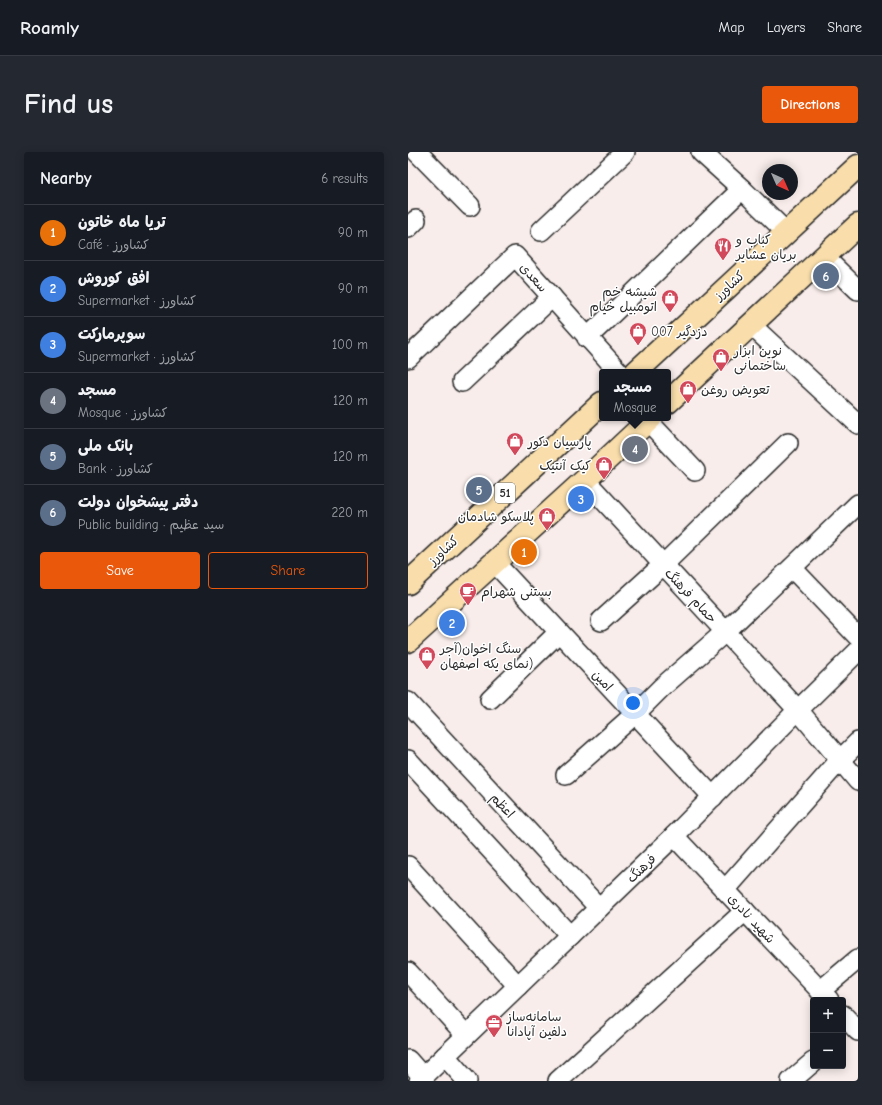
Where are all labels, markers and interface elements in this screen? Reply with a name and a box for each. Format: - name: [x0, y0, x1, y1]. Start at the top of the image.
- text: Roamly: [20, 17, 79, 39]
- text: Map: [718, 19, 745, 36]
- text: Layers: [767, 19, 805, 36]
- text: Share: [827, 19, 862, 36]
- button: Directions: [762, 86, 858, 123]
- text: Find us: [24, 88, 113, 120]
- north arrow: [762, 164, 798, 200]
- text: Nearby: [40, 169, 91, 188]
- text: 6 results: [321, 171, 368, 186]
- text: تریا ماه خاتون: [78, 213, 166, 231]
- text: 1: [50, 225, 56, 240]
- text: 90 m: [338, 225, 368, 240]
- place label: کباب و بریان عشایر: [735, 232, 797, 263]
- restaurant icon: کباب و بریان عشایر: [713, 236, 733, 261]
- text: Café · کشاورز: [78, 237, 149, 252]
- street label: سعدی: [517, 260, 551, 295]
- pin: 6: [813, 261, 839, 291]
- street label: کشاورز: [710, 267, 749, 304]
- text: افق کوروش: [78, 269, 149, 287]
- text: 2: [50, 281, 56, 296]
- text: 90 m: [338, 281, 368, 296]
- place label: شیشه خم اتومبیل خیام: [589, 284, 657, 317]
- shop icon: شیشه خم اتومبیل خیام: [660, 288, 680, 313]
- text: Supermarket · کشاورز: [78, 293, 196, 308]
- shop icon: دزدگیر 007: [628, 321, 648, 346]
- place label: دزدگیر 007: [651, 324, 708, 340]
- text: سوپرمارکت: [78, 325, 145, 343]
- text: 3: [50, 337, 56, 352]
- text: 100 m: [332, 337, 368, 352]
- place label: نوین ابزار ساختمانی: [733, 343, 786, 375]
- shop icon: نوین ابزار ساختمانی: [711, 347, 731, 372]
- text: Supermarket · کشاورز: [78, 349, 196, 364]
- popup: [599, 369, 671, 421]
- text: مسجد: [614, 378, 652, 396]
- shop icon: تعویض روغن: [678, 379, 698, 404]
- text: مسجد: [78, 381, 116, 399]
- place label: تعویض روغن: [701, 382, 770, 398]
- text: 4: [50, 393, 56, 408]
- text: 120 m: [333, 393, 368, 408]
- text: Mosque: [614, 400, 656, 415]
- text: Mosque · کشاورز: [78, 405, 168, 420]
- shop icon: پارسیان دکور: [505, 431, 525, 456]
- place label: پارسیان دکور: [527, 434, 592, 450]
- pin: 4: [622, 434, 648, 464]
- text: بانک ملی: [78, 437, 133, 455]
- text: 5: [50, 449, 56, 464]
- text: 120 m: [333, 449, 368, 464]
- shop icon: کیک آنتیک: [594, 455, 614, 480]
- place label: کیک آنتیک: [539, 458, 591, 474]
- text: Bank · کشاورز: [78, 461, 153, 476]
- pin: 5: [466, 475, 492, 505]
- road number: 51: [495, 483, 515, 503]
- pin: 3: [568, 484, 594, 514]
- text: دفتر پیشخوان دولت: [78, 493, 198, 511]
- text: 6: [50, 505, 56, 520]
- text: 220 m: [331, 505, 368, 520]
- shop icon: پلاسکو شادمان: [537, 506, 557, 531]
- place label: پلاسکو شادمان: [458, 509, 534, 525]
- text: Public building · سید عظیم: [78, 517, 224, 532]
- street label: کشاورز: [424, 532, 463, 569]
- pin: 1: [511, 537, 537, 567]
- button: Save: [40, 552, 200, 589]
- button: Share: [208, 552, 368, 589]
- street label: حمام فرهنگ: [660, 565, 720, 628]
- cafe icon: بستنی شهرام: [458, 581, 478, 606]
- place label: بستنی شهرام: [481, 584, 552, 602]
- pin: 2: [439, 608, 465, 638]
- place label: سنگ اخوان(آجر نمای یکه اصفهان): [439, 641, 533, 672]
- shop icon: سنگ اخوان(آجر نمای یکه اصفهان): [417, 645, 437, 670]
- street label: امین: [588, 667, 616, 695]
- your location: [623, 693, 643, 713]
- street label: اعظم: [485, 790, 518, 823]
- street label: فرهنگ: [624, 851, 659, 886]
- street label: شهید نادری: [724, 891, 778, 947]
- map controls: [810, 997, 846, 1069]
- button: +: [810, 997, 846, 1033]
- place label: سامانه‌ساز دلفین آپادانا: [506, 1009, 567, 1040]
- office icon: سامانه‌ساز دلفین آپادانا: [484, 1013, 504, 1038]
- button: −: [810, 1033, 846, 1069]

